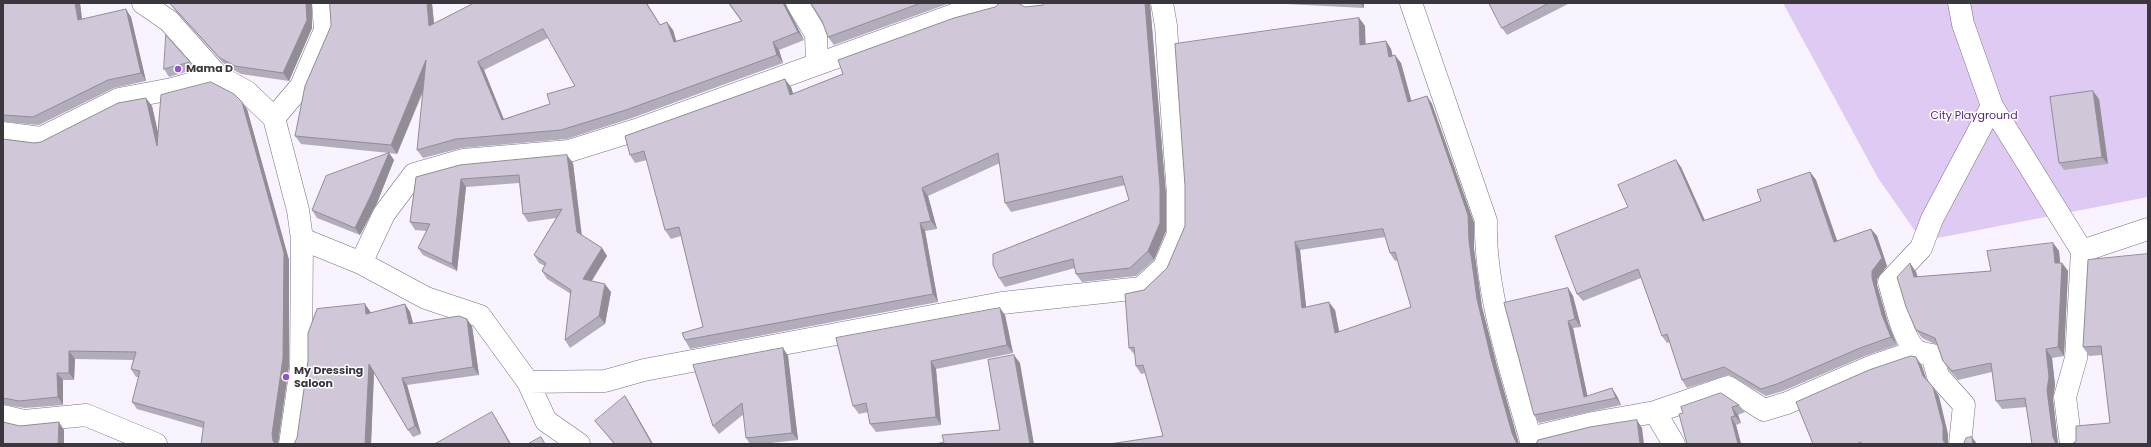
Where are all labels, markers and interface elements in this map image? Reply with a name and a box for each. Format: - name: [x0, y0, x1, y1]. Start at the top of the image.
- place label: Mama D: [186, 62, 233, 76]
- marker: Mama D: [173, 64, 183, 74]
- park label: City Playground: [1930, 109, 2018, 123]
- place label: My Dressing Saloon: [294, 364, 363, 390]
- marker: My Dressing Saloon: [281, 372, 291, 382]

